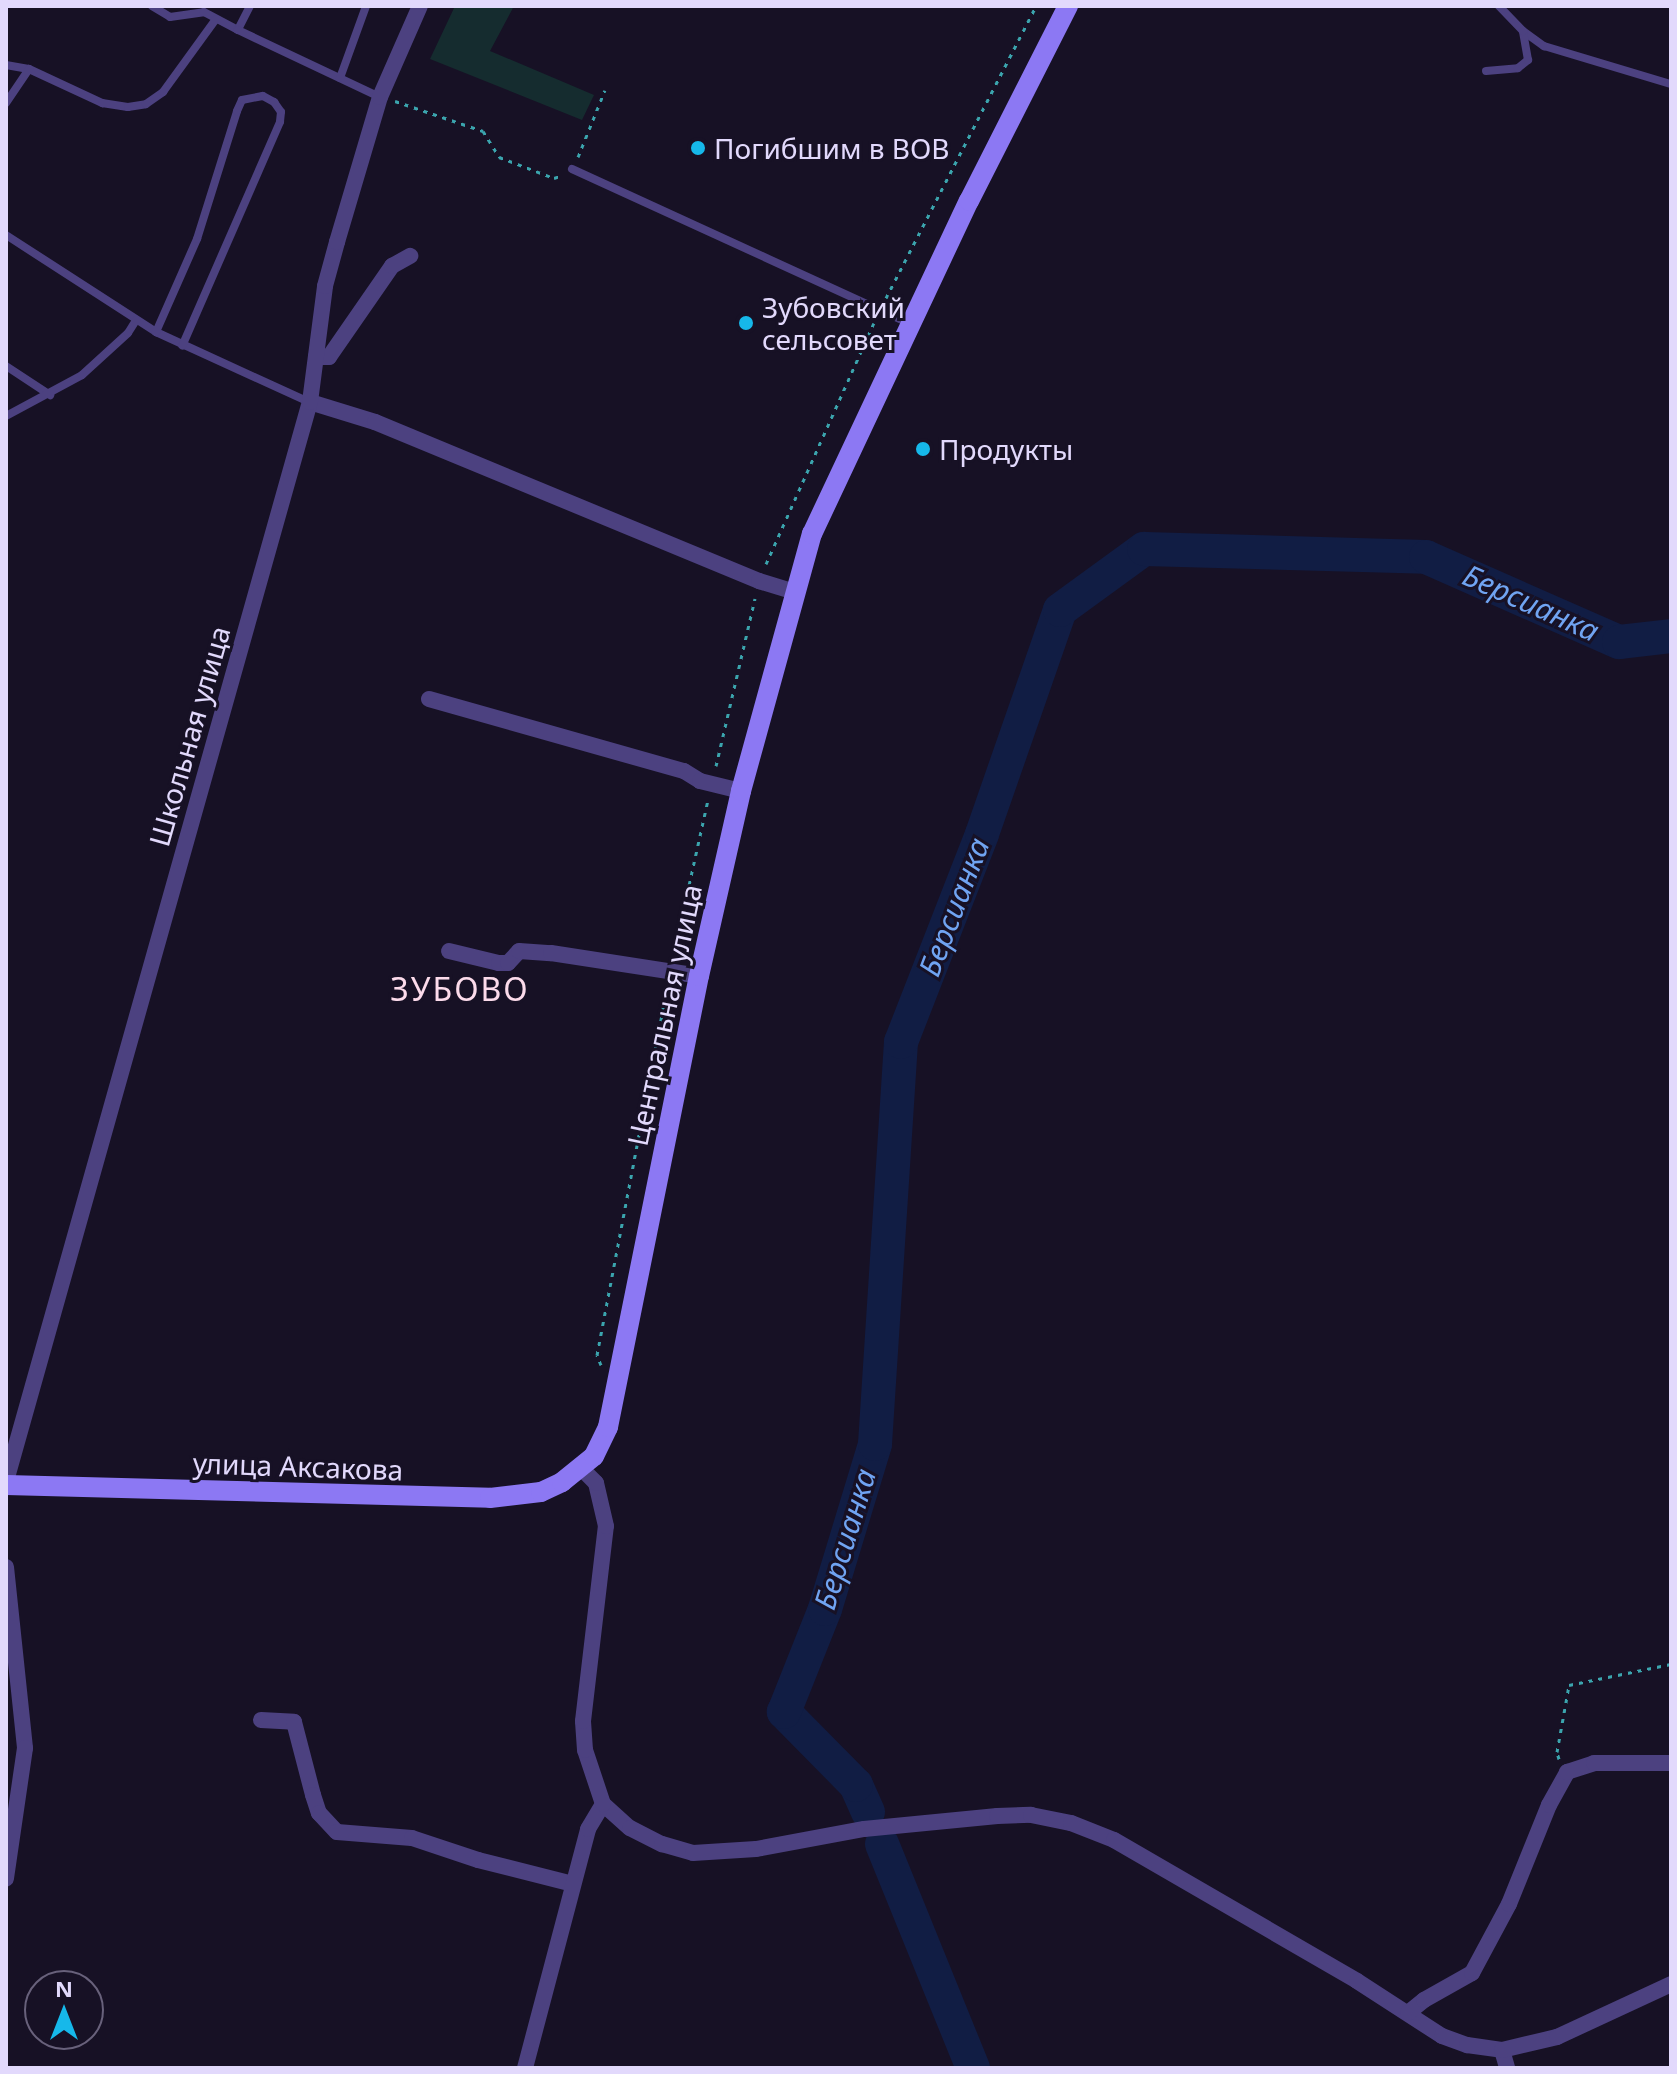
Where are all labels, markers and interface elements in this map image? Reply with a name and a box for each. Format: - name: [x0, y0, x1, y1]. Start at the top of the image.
- place label: Погибшим в ВОВ: [714, 131, 950, 165]
- marker: Погибшим в ВОВ: [689, 139, 707, 157]
- place label: Зубовский сельсовет: [762, 290, 905, 356]
- marker: Зубовский сельсовет: [737, 314, 755, 332]
- place label: Продукты: [939, 432, 1073, 466]
- marker: Продукты: [914, 440, 932, 458]
- water label: Берсианка: [1457, 557, 1605, 649]
- street label: Школьная улица: [142, 622, 236, 850]
- water label: Берсианка: [911, 833, 997, 981]
- street label: Центральная улица: [620, 881, 708, 1149]
- district label: ЗУБОВО: [390, 970, 530, 1008]
- street label: улица Аксакова: [192, 1446, 404, 1486]
- water label: Берсианка: [807, 1464, 883, 1614]
- north arrow: [24, 1970, 104, 2050]
- text: N: [55, 1973, 73, 2003]

